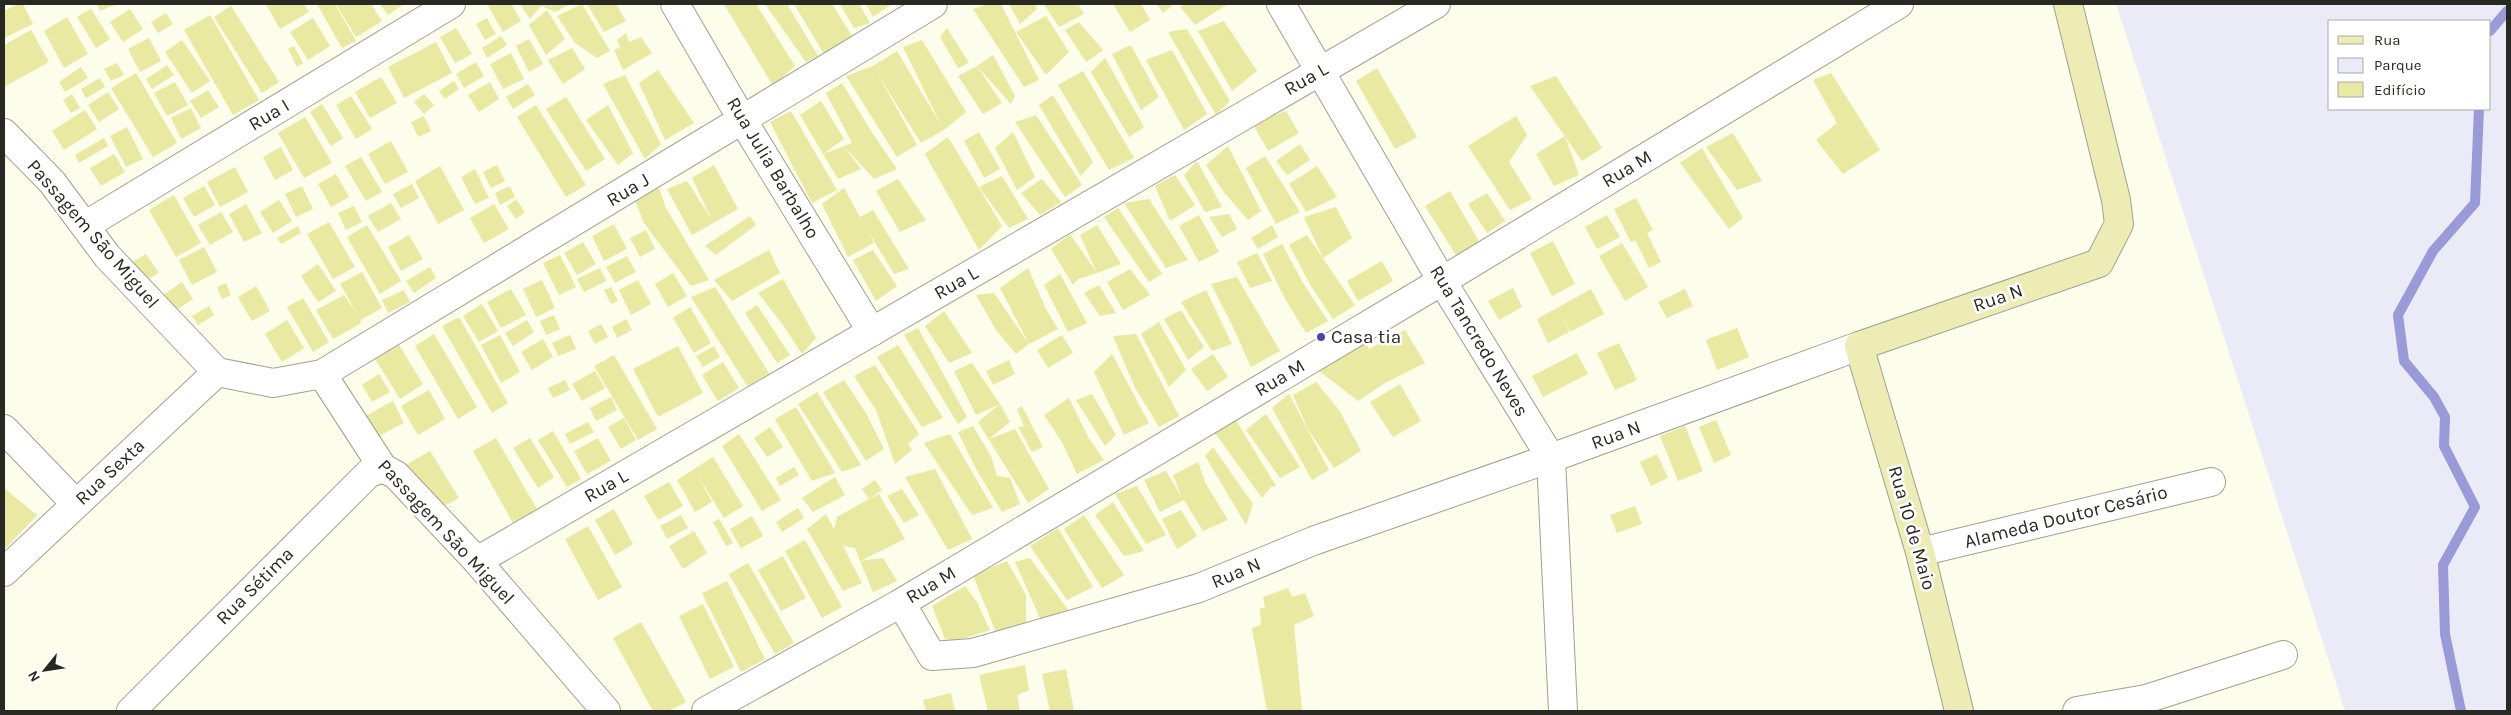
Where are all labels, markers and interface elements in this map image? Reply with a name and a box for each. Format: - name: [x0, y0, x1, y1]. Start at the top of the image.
- legend: [2328, 20, 2491, 110]
- text: Rua: [2374, 31, 2401, 49]
- text: Parque: [2374, 56, 2422, 74]
- street label: Rua L: [1280, 58, 1332, 100]
- text: Edifício: [2374, 81, 2426, 99]
- street label: Rua Julia Barbalho: [722, 93, 824, 243]
- street label: Rua I: [245, 94, 293, 136]
- street label: Rua M: [1598, 146, 1656, 192]
- street label: Passagem São Miguel: [22, 155, 164, 313]
- street label: Rua J: [603, 169, 653, 211]
- street label: Rua Tancredo Neves: [1425, 261, 1533, 421]
- street label: Rua L: [930, 262, 982, 304]
- street label: Rua N: [1970, 279, 2026, 317]
- place label: Casa tia: [1331, 326, 1401, 348]
- marker: Casa tia: [1315, 331, 1327, 343]
- street label: Rua M: [1251, 355, 1309, 401]
- street label: Rua N: [1588, 416, 1644, 454]
- street label: Rua Sexta: [71, 434, 149, 510]
- street label: Passagem São Miguel: [373, 455, 519, 609]
- street label: Rua 10 de Maio: [1884, 463, 1940, 593]
- street label: Rua L: [580, 465, 632, 507]
- street label: Alameda Doutor Cesário: [1962, 481, 2170, 553]
- street label: Rua Sétima: [212, 543, 298, 629]
- street label: Rua N: [1208, 553, 1264, 593]
- street label: Rua M: [902, 562, 960, 608]
- north arrow: [20, 645, 70, 695]
- text: N: [24, 668, 44, 685]

